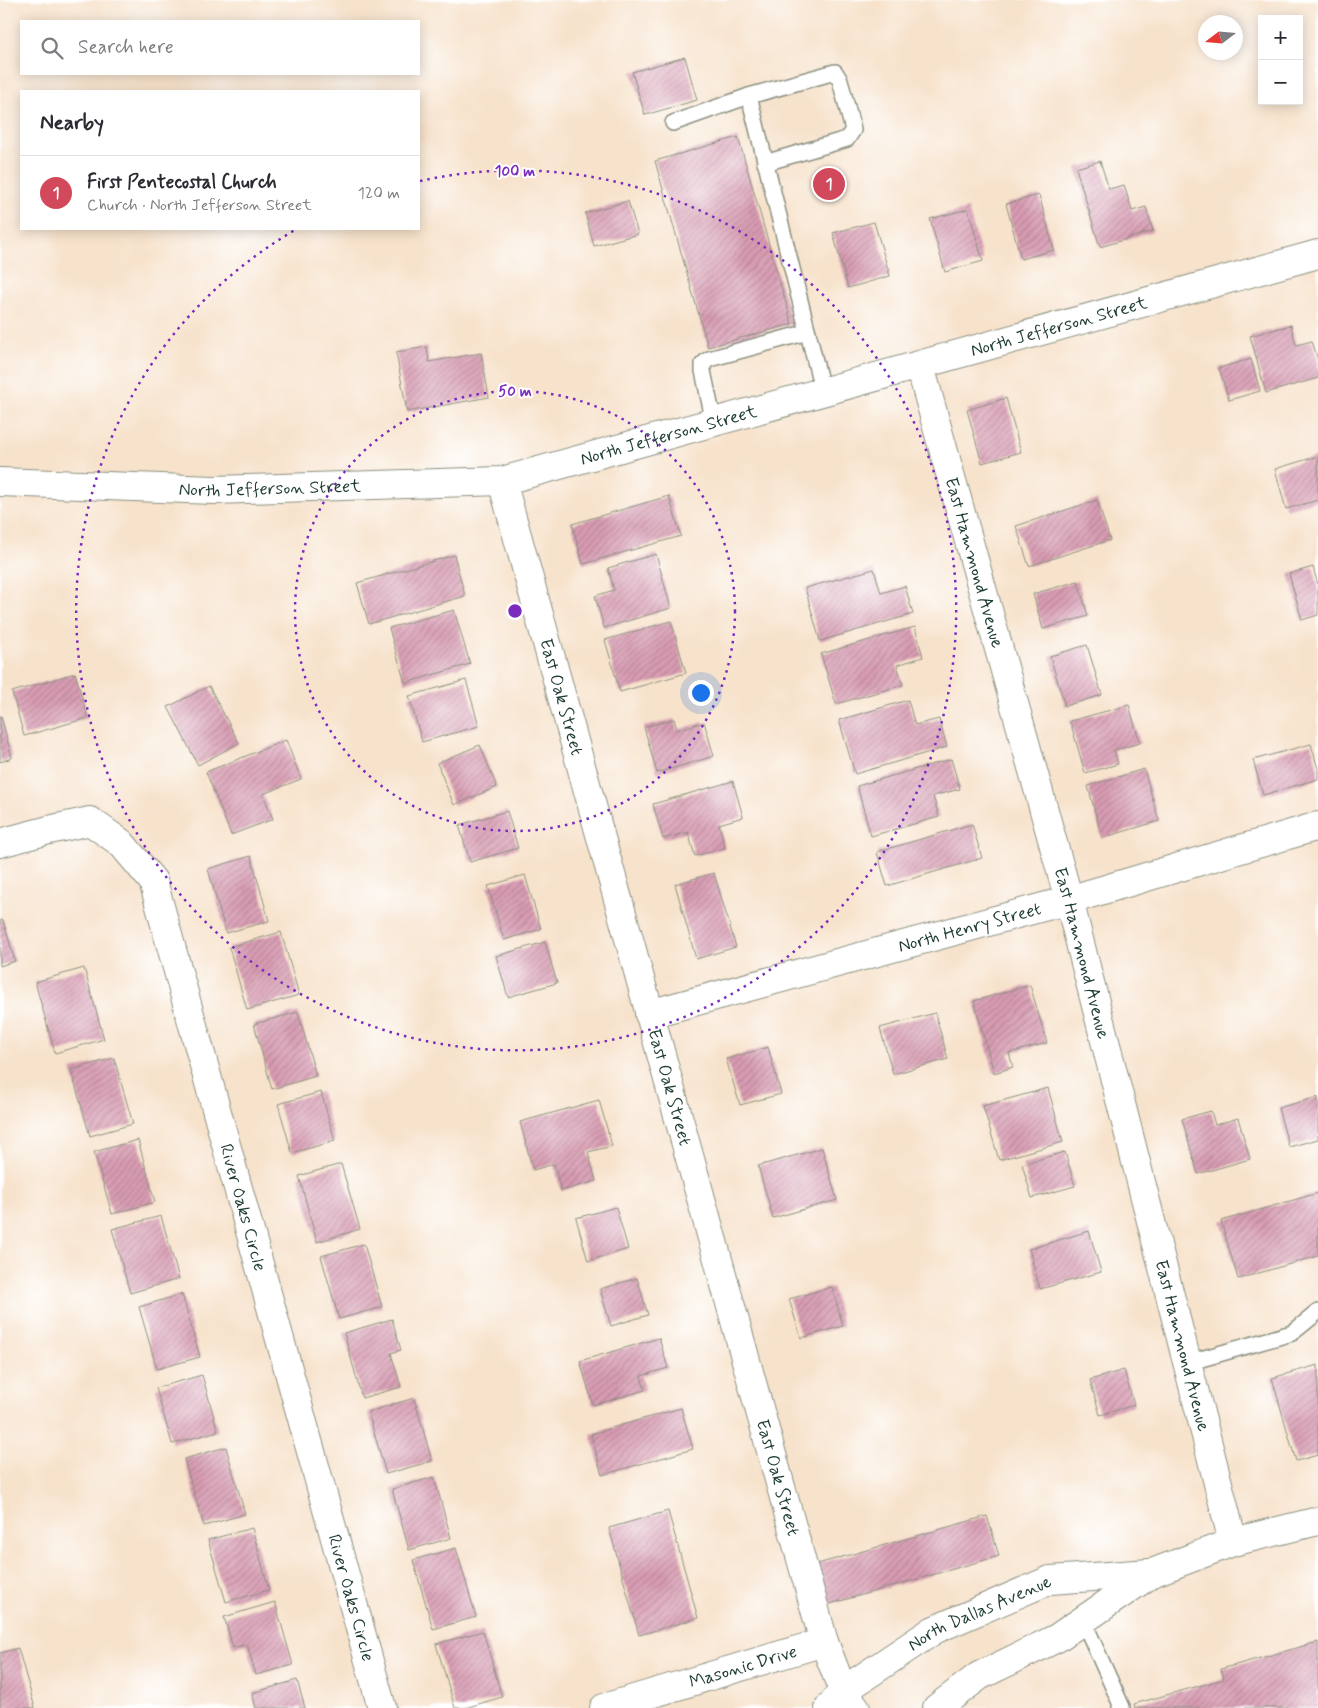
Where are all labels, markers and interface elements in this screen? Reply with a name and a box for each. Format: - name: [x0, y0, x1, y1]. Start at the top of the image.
- north arrow: [1198, 15, 1243, 60]
- map controls: [1258, 15, 1303, 105]
- button: +: [1258, 15, 1303, 60]
- search box: [20, 20, 420, 75]
- icon: search: [38, 34, 66, 62]
- text: Search here: [78, 35, 174, 60]
- button: −: [1258, 60, 1303, 105]
- text: Nearby: [40, 109, 104, 137]
- text: 100 m: [495, 162, 535, 182]
- pin: 1: [813, 165, 845, 203]
- text: First Pentecostal Church: [87, 170, 277, 195]
- text: 1: [52, 183, 60, 204]
- text: 120 m: [358, 183, 400, 204]
- text: Church · North Jefferson Street: [87, 195, 312, 216]
- street label: North Jefferson Street: [968, 291, 1150, 363]
- text: 50 m: [498, 382, 532, 402]
- street label: North Jefferson Street: [578, 400, 760, 472]
- street label: North Jefferson Street: [178, 474, 362, 503]
- street label: East Hammond Avenue: [939, 475, 1009, 651]
- centre of rings: [506, 602, 524, 620]
- street label: East Oak Street: [533, 636, 589, 758]
- your location: [688, 680, 714, 706]
- street label: East Hammond Avenue: [1047, 865, 1115, 1042]
- street label: North Henry Street: [895, 897, 1044, 959]
- street label: East Oak Street: [642, 1026, 697, 1149]
- street label: River Oaks Circle: [213, 1141, 271, 1274]
- street label: East Hammond Avenue: [1148, 1257, 1215, 1434]
- street label: East Oak Street: [750, 1417, 805, 1539]
- street label: River Oaks Circle: [321, 1532, 380, 1664]
- street label: North Dallas Avenue: [903, 1570, 1055, 1657]
- street label: Masonic Drive: [686, 1640, 800, 1695]

